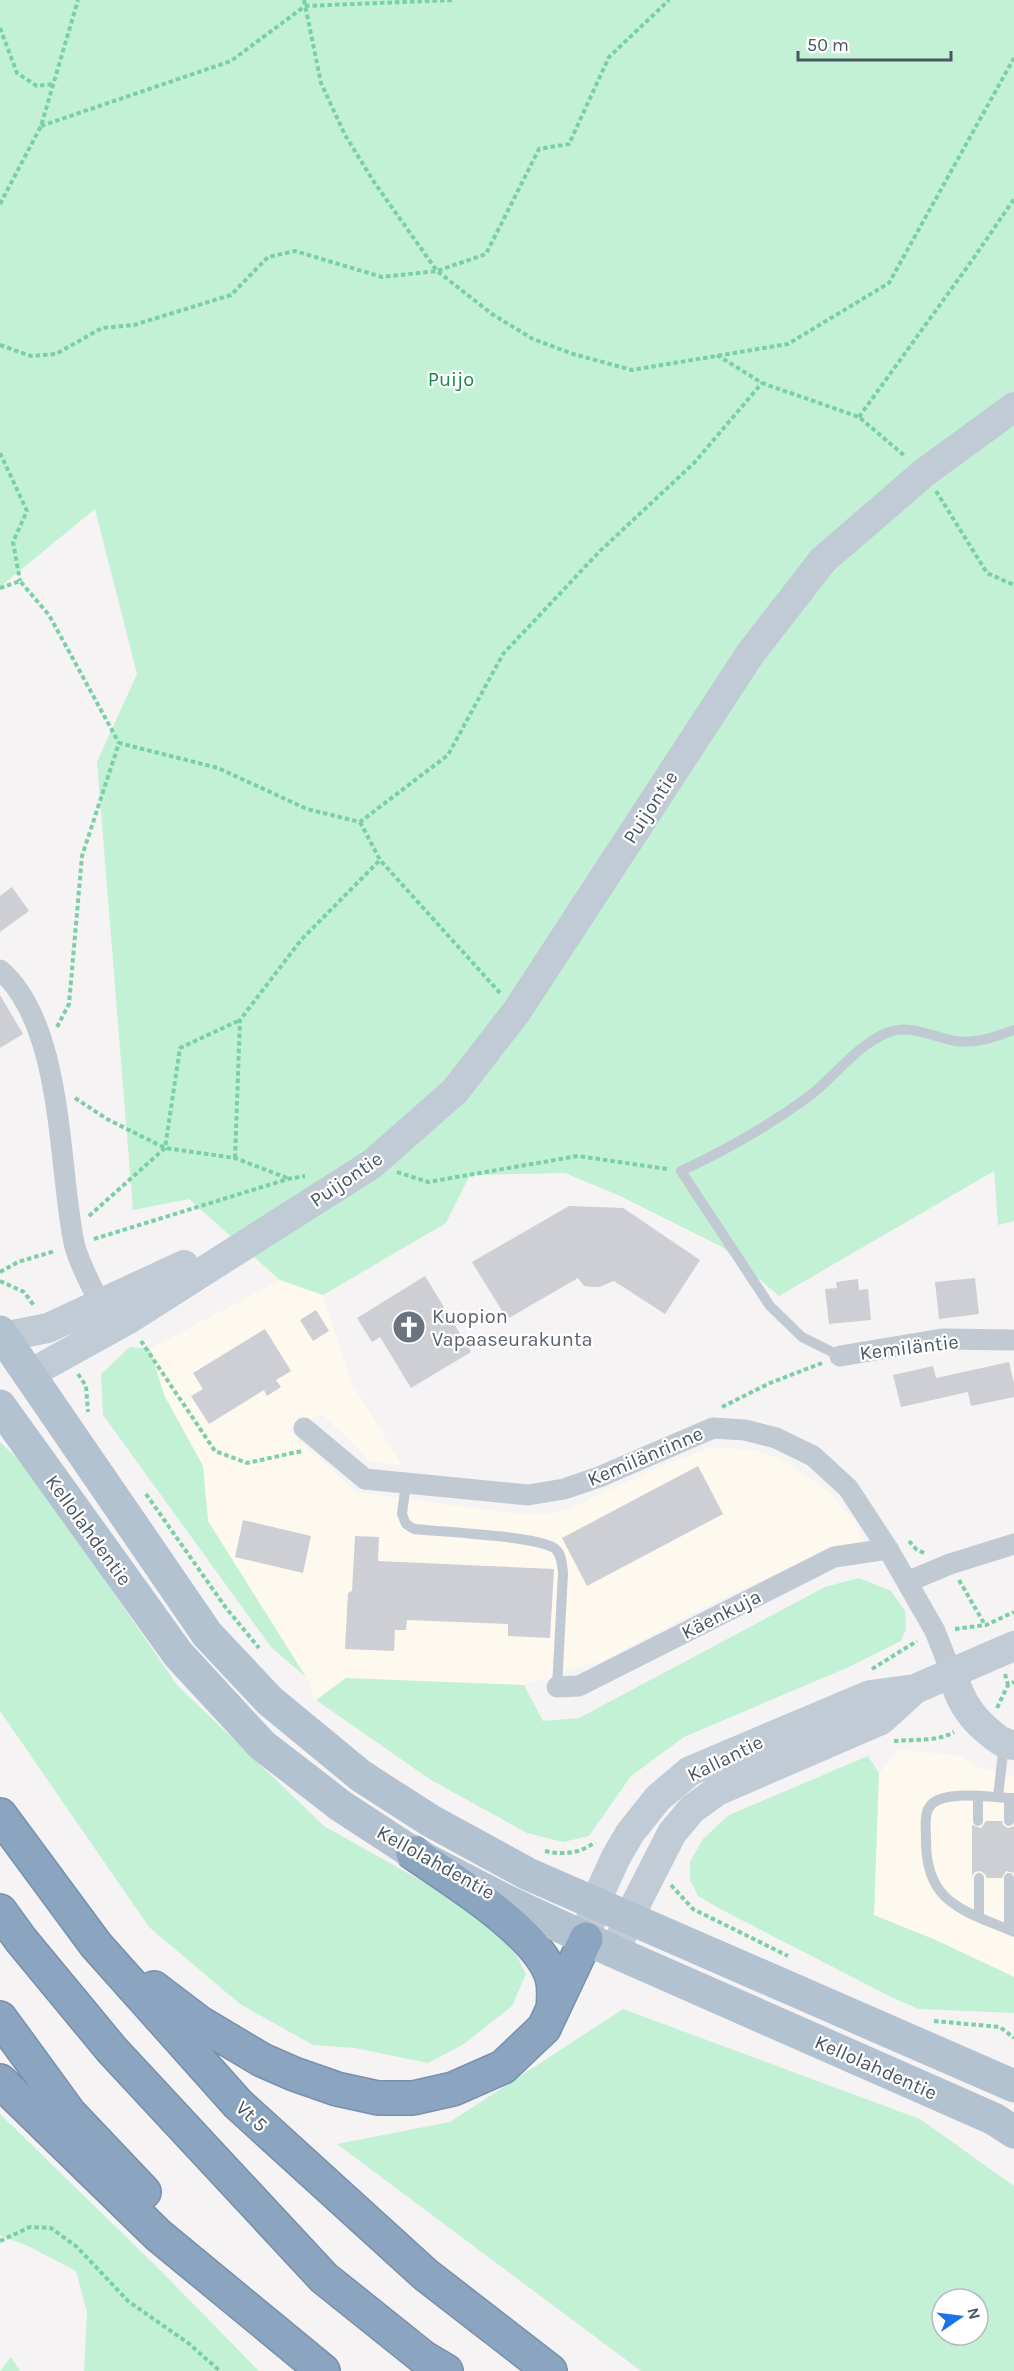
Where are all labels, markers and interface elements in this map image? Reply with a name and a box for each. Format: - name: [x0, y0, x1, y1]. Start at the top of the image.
- scale bar: [798, 24, 951, 62]
- text: 50 m: [807, 34, 849, 56]
- park label: Puijo: [428, 368, 474, 391]
- street label: Puijontie: [618, 767, 682, 848]
- street label: Puijontie: [306, 1147, 387, 1212]
- place label: Kuopion Vapaaseurakunta: [432, 1305, 592, 1351]
- church icon: Kuopion Vapaaseurakunta: [391, 1309, 427, 1345]
- street label: Kemiläntie: [858, 1330, 960, 1365]
- street label: Kemilänrinne: [584, 1422, 706, 1491]
- street label: Kellolahdentie: [41, 1470, 136, 1590]
- street label: Käenkuja: [678, 1585, 765, 1644]
- street label: Kallantie: [684, 1730, 767, 1787]
- street label: Kellolahdentie: [373, 1821, 499, 1904]
- street label: Kellolahdentie: [811, 2030, 940, 2105]
- street label: Vt 5: [231, 2096, 272, 2137]
- north arrow: [930, 2287, 990, 2347]
- text: N: [963, 2306, 985, 2321]

